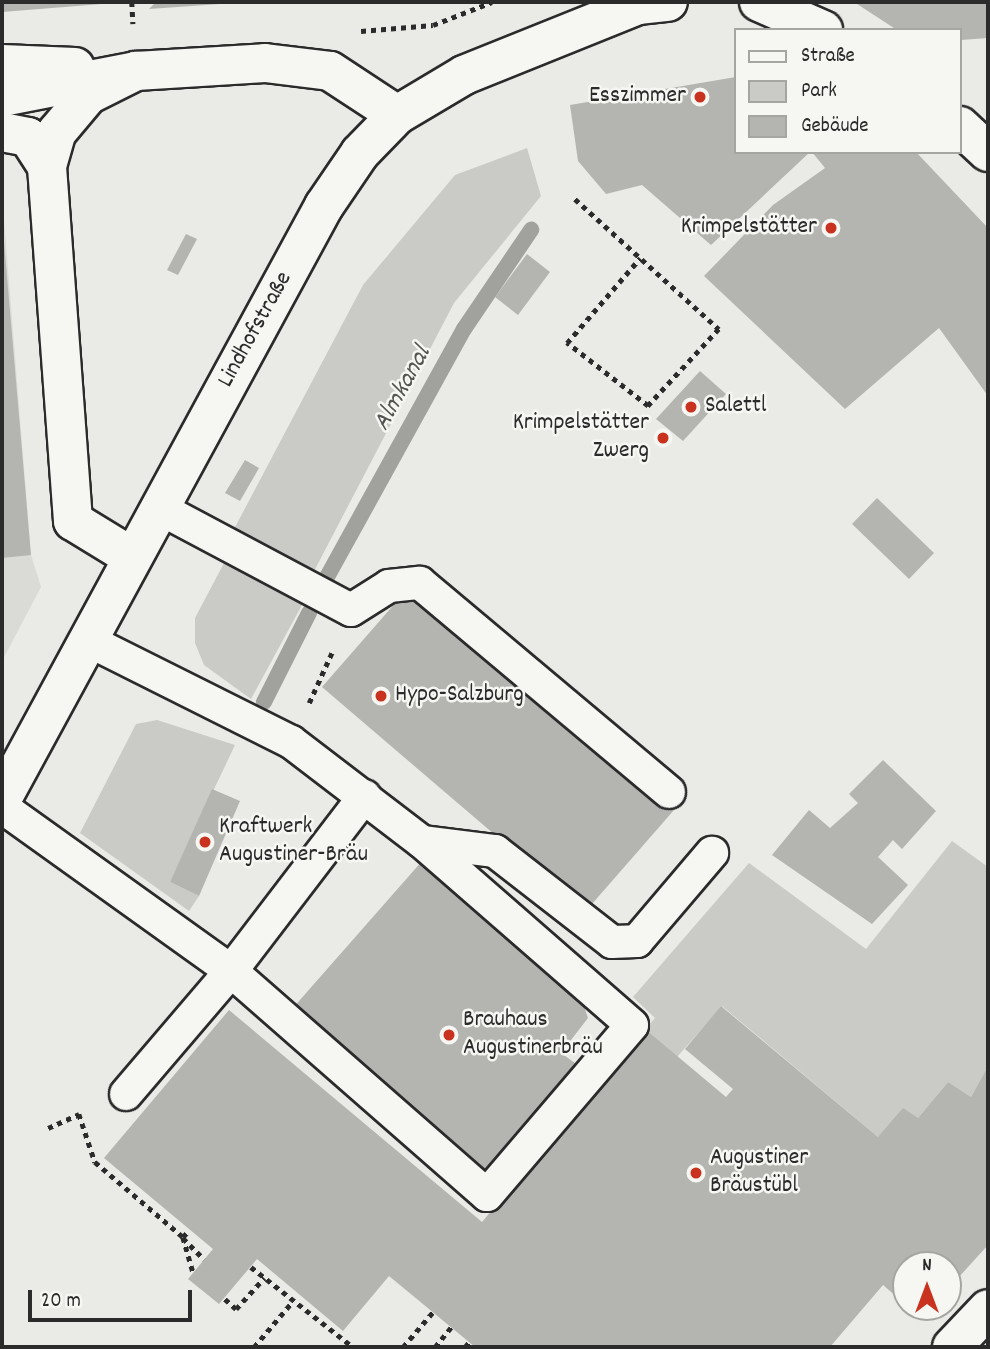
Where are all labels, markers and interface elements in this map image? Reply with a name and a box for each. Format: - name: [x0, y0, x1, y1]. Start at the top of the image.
- legend: [734, 28, 962, 154]
- text: Straße: [801, 42, 855, 72]
- text: Park: [801, 77, 837, 107]
- place label: Esszimmer: [589, 83, 686, 111]
- marker: Esszimmer: [692, 89, 708, 105]
- text: Gebäude: [801, 112, 869, 142]
- place label: Krimpelstätter: [681, 214, 817, 242]
- marker: Krimpelstätter: [823, 220, 839, 236]
- street label: Lindhofstraße: [212, 267, 300, 393]
- water label: Almkanal: [367, 341, 439, 437]
- place label: Salettl: [705, 393, 767, 421]
- marker: Salettl: [683, 399, 699, 415]
- place label: Krimpelstätter Zwerg: [513, 410, 649, 466]
- marker: Krimpelstätter Zwerg: [655, 430, 671, 446]
- place label: Hypo-Salzburg: [395, 682, 524, 710]
- marker: Hypo-Salzburg: [373, 688, 389, 704]
- place label: Kraftwerk Augustiner-Bräu: [219, 814, 368, 870]
- marker: Kraftwerk Augustiner-Bräu: [197, 834, 213, 850]
- place label: Brauhaus Augustinerbräu: [463, 1007, 603, 1063]
- marker: Brauhaus Augustinerbräu: [441, 1027, 457, 1043]
- place label: Augustiner Bräustübl: [710, 1145, 808, 1201]
- marker: Augustiner Bräustübl: [688, 1165, 704, 1181]
- north arrow: [892, 1251, 962, 1321]
- text: N: [922, 1253, 932, 1280]
- scale bar: [32, 1276, 196, 1320]
- text: 20 m: [41, 1287, 81, 1317]

